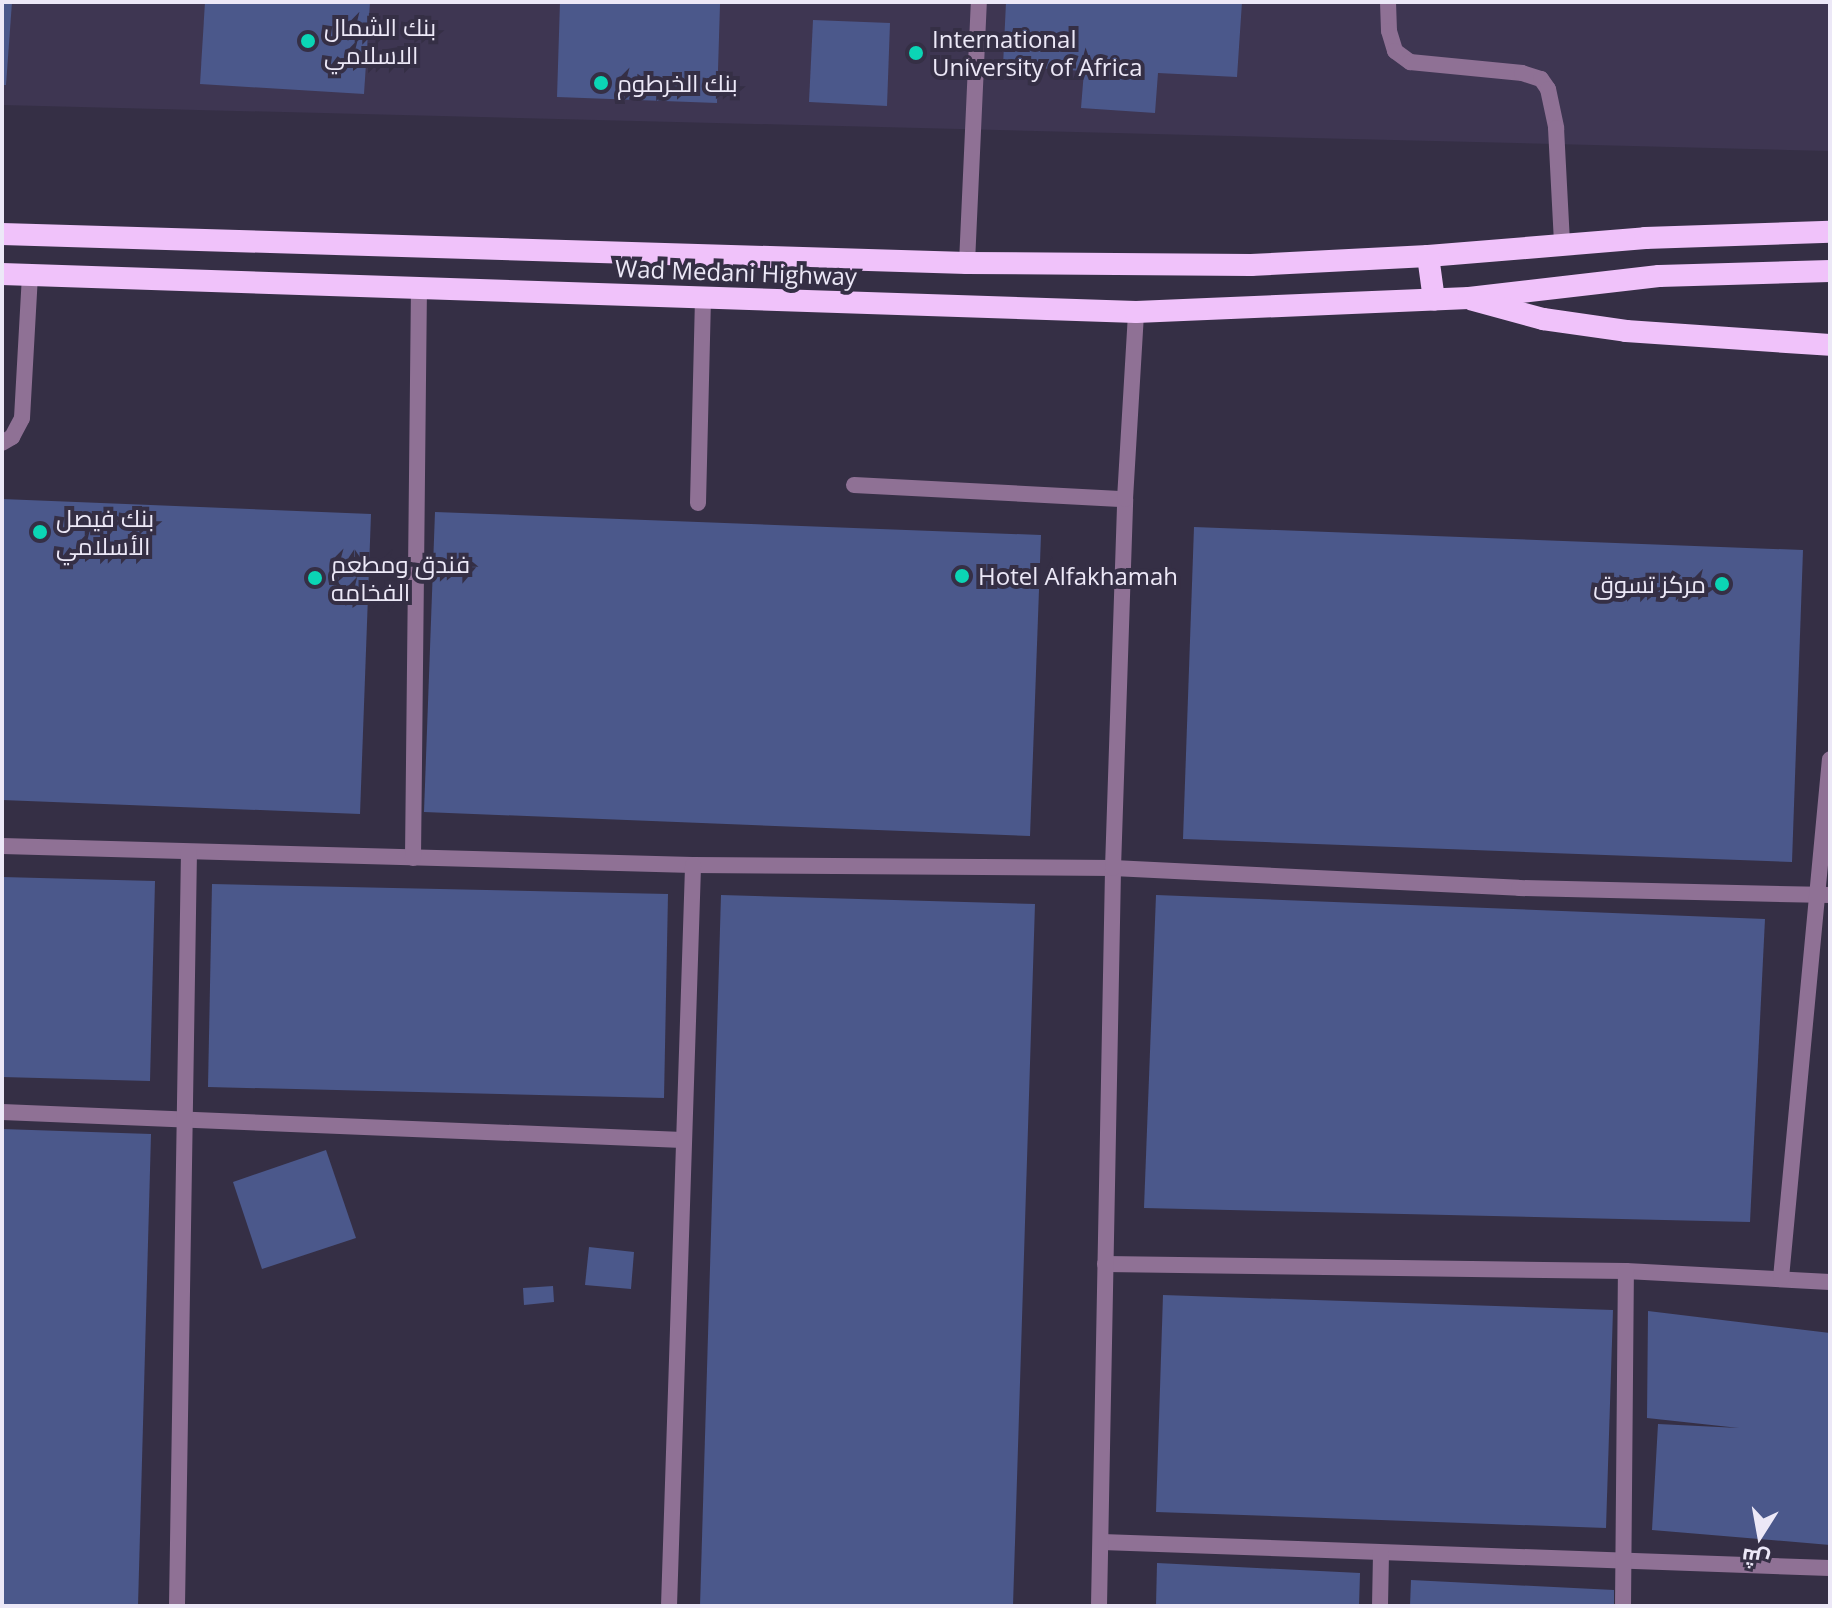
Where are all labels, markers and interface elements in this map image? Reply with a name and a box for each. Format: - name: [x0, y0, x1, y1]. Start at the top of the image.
- place label: بنك الشمال الاسلامي: [324, 13, 436, 69]
- place label: International University of Africa: [932, 25, 1143, 81]
- marker: بنك الشمال الاسلامي: [299, 32, 317, 50]
- marker: International University of Africa: [907, 44, 925, 62]
- place label: بنك الخرطوم: [617, 69, 738, 97]
- marker: بنك الخرطوم: [592, 74, 610, 92]
- street label: Wad Medani Highway: [615, 253, 857, 291]
- place label: بنك فيصل الأسلامي: [56, 504, 154, 560]
- marker: بنك فيصل الأسلامي: [31, 523, 49, 541]
- place label: فندق ومطعم الفخامه: [331, 550, 470, 606]
- place label: Hotel Alfakhamah: [978, 562, 1178, 590]
- marker: Hotel Alfakhamah: [953, 567, 971, 585]
- marker: فندق ومطعم الفخامه: [306, 569, 324, 587]
- place label: مركز تسوق: [1593, 570, 1706, 598]
- marker: مركز تسوق: [1713, 575, 1731, 593]
- north arrow: [1720, 1496, 1800, 1576]
- text: ش: [1739, 1542, 1772, 1577]

